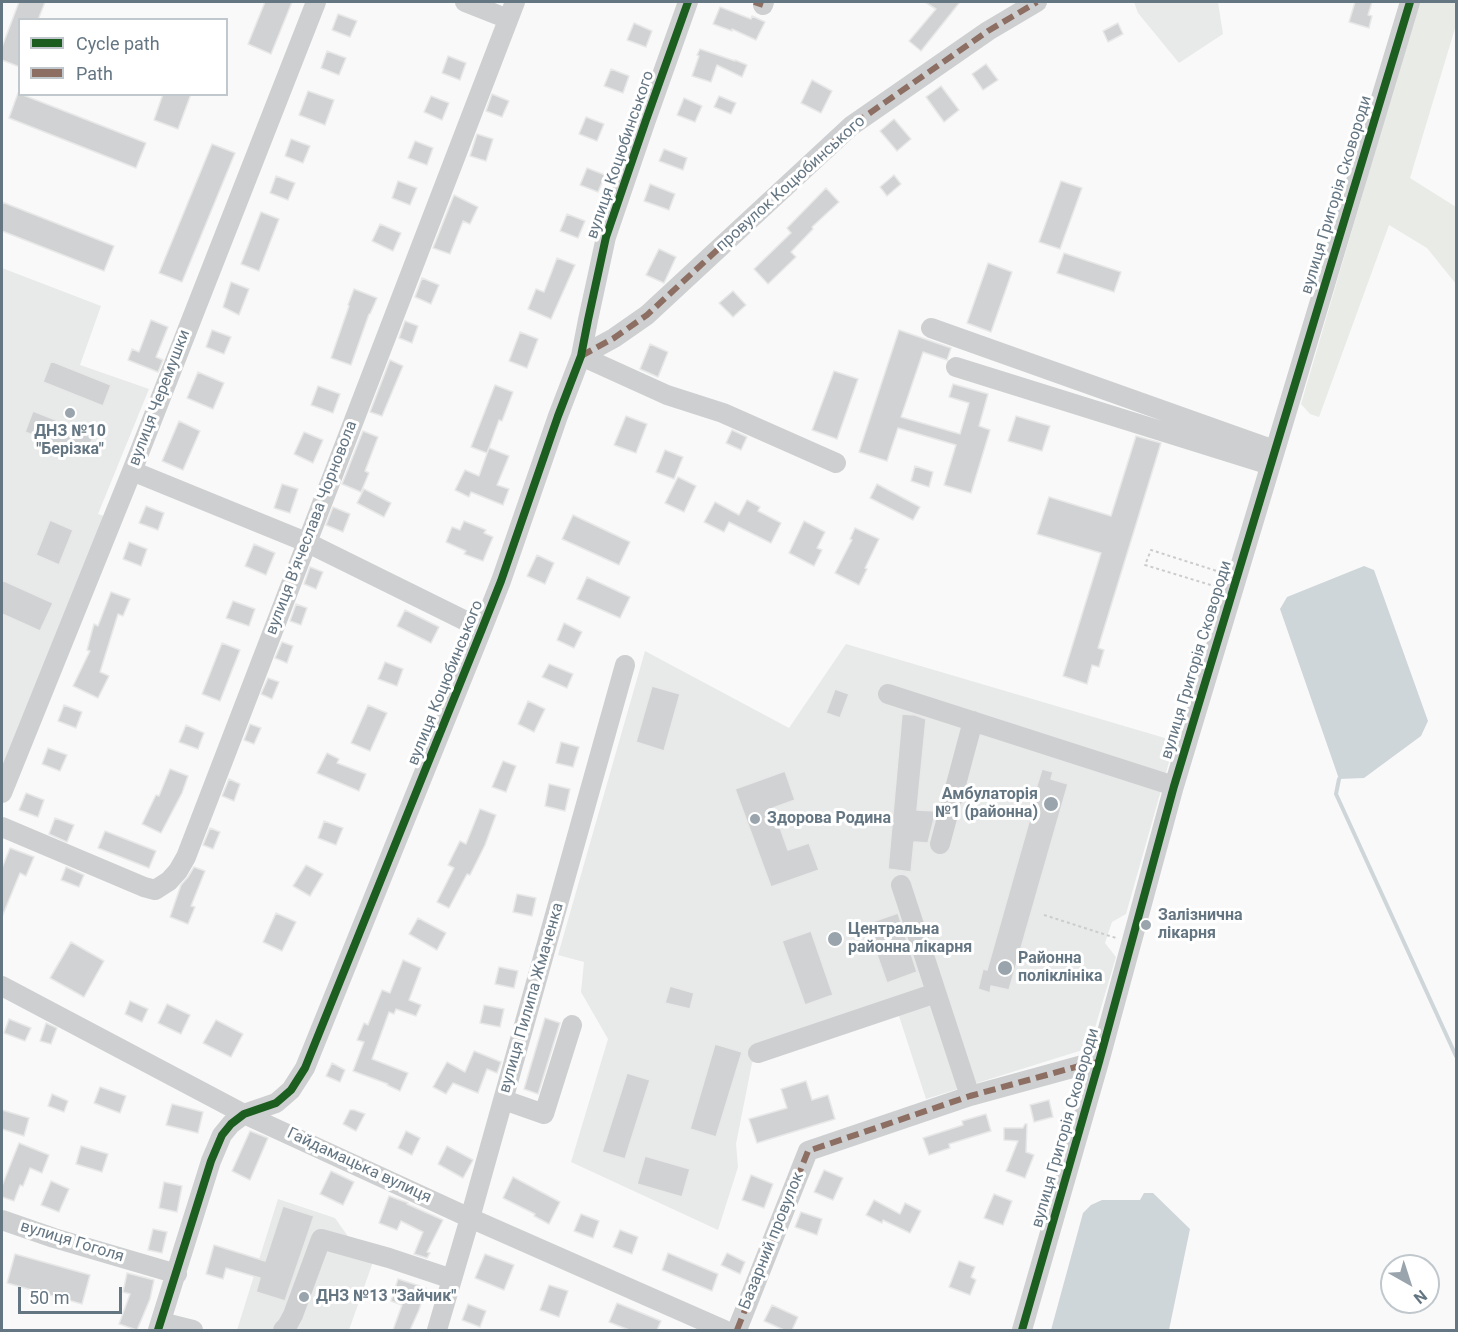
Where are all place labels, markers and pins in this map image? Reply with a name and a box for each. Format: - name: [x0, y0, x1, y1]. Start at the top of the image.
- marker: ДНЗ №10 "Берізка": [63, 406, 77, 420]
- place label: ДНЗ №10 "Берізка": [34, 422, 106, 460]
- place label: Амбулаторія №1 (районна): [935, 785, 1038, 823]
- marker: Амбулаторія №1 (районна): [1042, 795, 1060, 813]
- place label: Здорова Родина: [767, 809, 891, 829]
- marker: Здорова Родина: [748, 812, 762, 826]
- place label: Залізнична лікарня: [1158, 906, 1243, 944]
- marker: Залізнична лікарня: [1139, 918, 1153, 932]
- place label: Центральна районна лікарня: [848, 920, 972, 958]
- marker: Центральна районна лікарня: [826, 930, 844, 948]
- place label: Районна поліклініка: [1018, 949, 1102, 987]
- marker: Районна поліклініка: [996, 959, 1014, 977]
- place label: ДНЗ №13 "Зайчик": [316, 1287, 456, 1307]
- marker: ДНЗ №13 "Зайчик": [297, 1290, 311, 1304]

